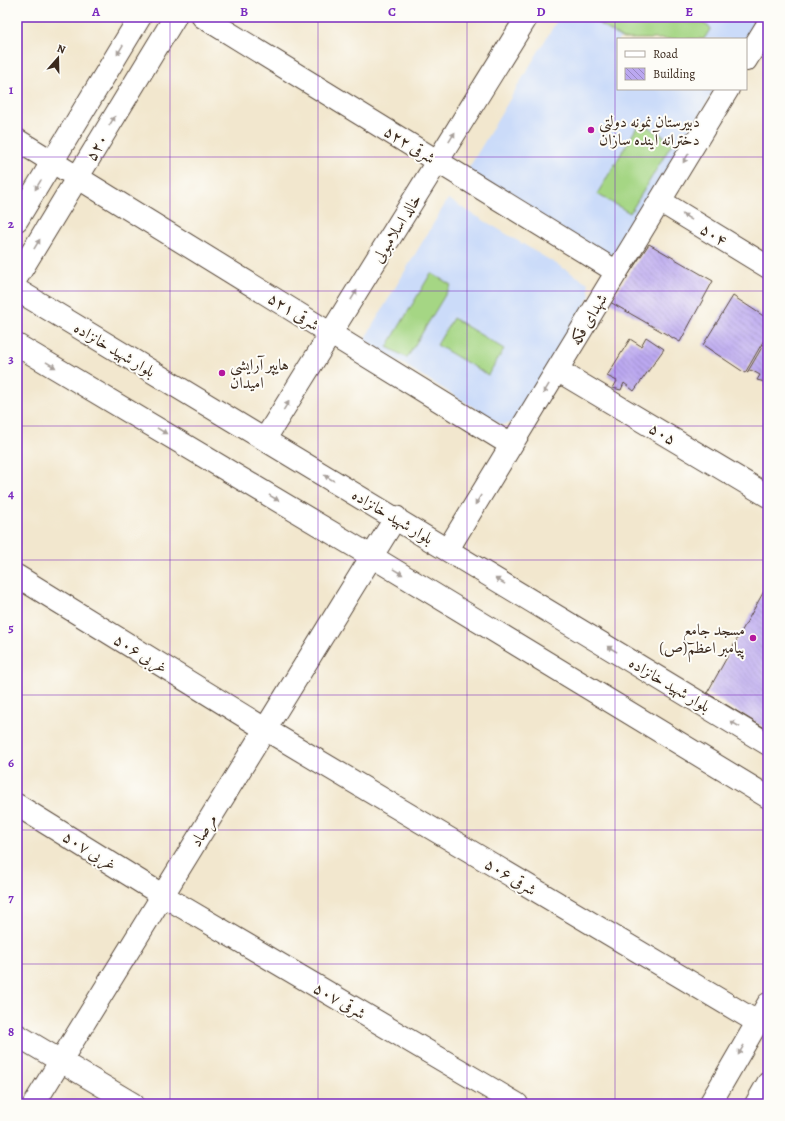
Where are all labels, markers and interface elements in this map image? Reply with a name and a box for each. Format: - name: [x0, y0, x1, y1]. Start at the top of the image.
- text: A: [91, 3, 101, 20]
- text: B: [240, 3, 248, 20]
- text: C: [388, 3, 396, 20]
- text: D: [536, 3, 546, 20]
- text: E: [685, 3, 693, 20]
- north arrow: [38, 38, 78, 78]
- legend: [617, 38, 747, 90]
- text: N: [55, 41, 68, 57]
- one-way arrow: [117, 44, 124, 56]
- text: Road: [653, 46, 679, 62]
- text: Building: [653, 66, 695, 82]
- text: 1: [9, 81, 14, 98]
- place label: دبیرستان نمونه دولتی دخترانه آینده سازان: [599, 111, 700, 151]
- one-way arrow: [108, 116, 116, 126]
- street label: ۵۲۲ شرقی: [379, 120, 439, 169]
- marker: دبیرستان نمونه دولتی دخترانه آینده سازان: [586, 125, 596, 135]
- street label: ۵۲۰: [80, 130, 114, 165]
- one-way arrow: [449, 131, 456, 143]
- one-way arrow: [682, 153, 690, 163]
- one-way arrow: [34, 180, 42, 190]
- street label: خالد اسلامبولی: [367, 190, 427, 267]
- one-way arrow: [681, 214, 693, 221]
- text: 2: [8, 215, 15, 232]
- street label: ۵۰۴: [696, 218, 731, 252]
- one-way arrow: [34, 238, 41, 250]
- street label: ۵۲۱ شرقی: [263, 287, 323, 336]
- one-way arrow: [351, 290, 358, 301]
- street label: شهدای فکه: [565, 290, 613, 350]
- street label: بلوار شهید خانزاده: [70, 317, 159, 383]
- text: 3: [8, 350, 14, 367]
- place label: هایپر آرایشی امیدان: [230, 354, 289, 394]
- one-way arrow: [45, 361, 57, 368]
- marker: هایپر آرایشی امیدان: [217, 368, 227, 378]
- one-way arrow: [542, 383, 549, 395]
- one-way arrow: [282, 401, 290, 411]
- street label: ۵۰۵: [645, 417, 680, 451]
- one-way arrow: [156, 428, 168, 435]
- one-way arrow: [323, 474, 335, 481]
- street label: بلوار شهید خانزاده: [348, 484, 437, 550]
- text: 4: [8, 485, 14, 502]
- one-way arrow: [268, 494, 280, 501]
- one-way arrow: [474, 495, 482, 505]
- one-way arrow: [392, 568, 404, 575]
- one-way arrow: [495, 578, 506, 585]
- text: 5: [8, 619, 14, 636]
- place label: مسجد جامع پیامبر اعظم(ص): [659, 619, 745, 663]
- street label: ۵۰۶ غربی: [109, 629, 172, 679]
- marker: مسجد جامع پیامبر اعظم(ص): [748, 633, 758, 643]
- one-way arrow: [606, 645, 618, 652]
- street label: بلوار شهید خانزاده: [625, 652, 714, 718]
- one-way arrow: [729, 720, 741, 727]
- text: 6: [8, 754, 14, 771]
- street label: مرصاد: [185, 810, 222, 851]
- street label: ۵۰۷ غربی: [58, 826, 121, 876]
- street label: ۵۰۶ شرقی: [480, 853, 541, 901]
- text: 7: [8, 889, 14, 906]
- street label: ۵۰۷ شرقی: [309, 977, 370, 1025]
- text: 8: [8, 1023, 14, 1040]
- one-way arrow: [737, 1044, 744, 1056]

